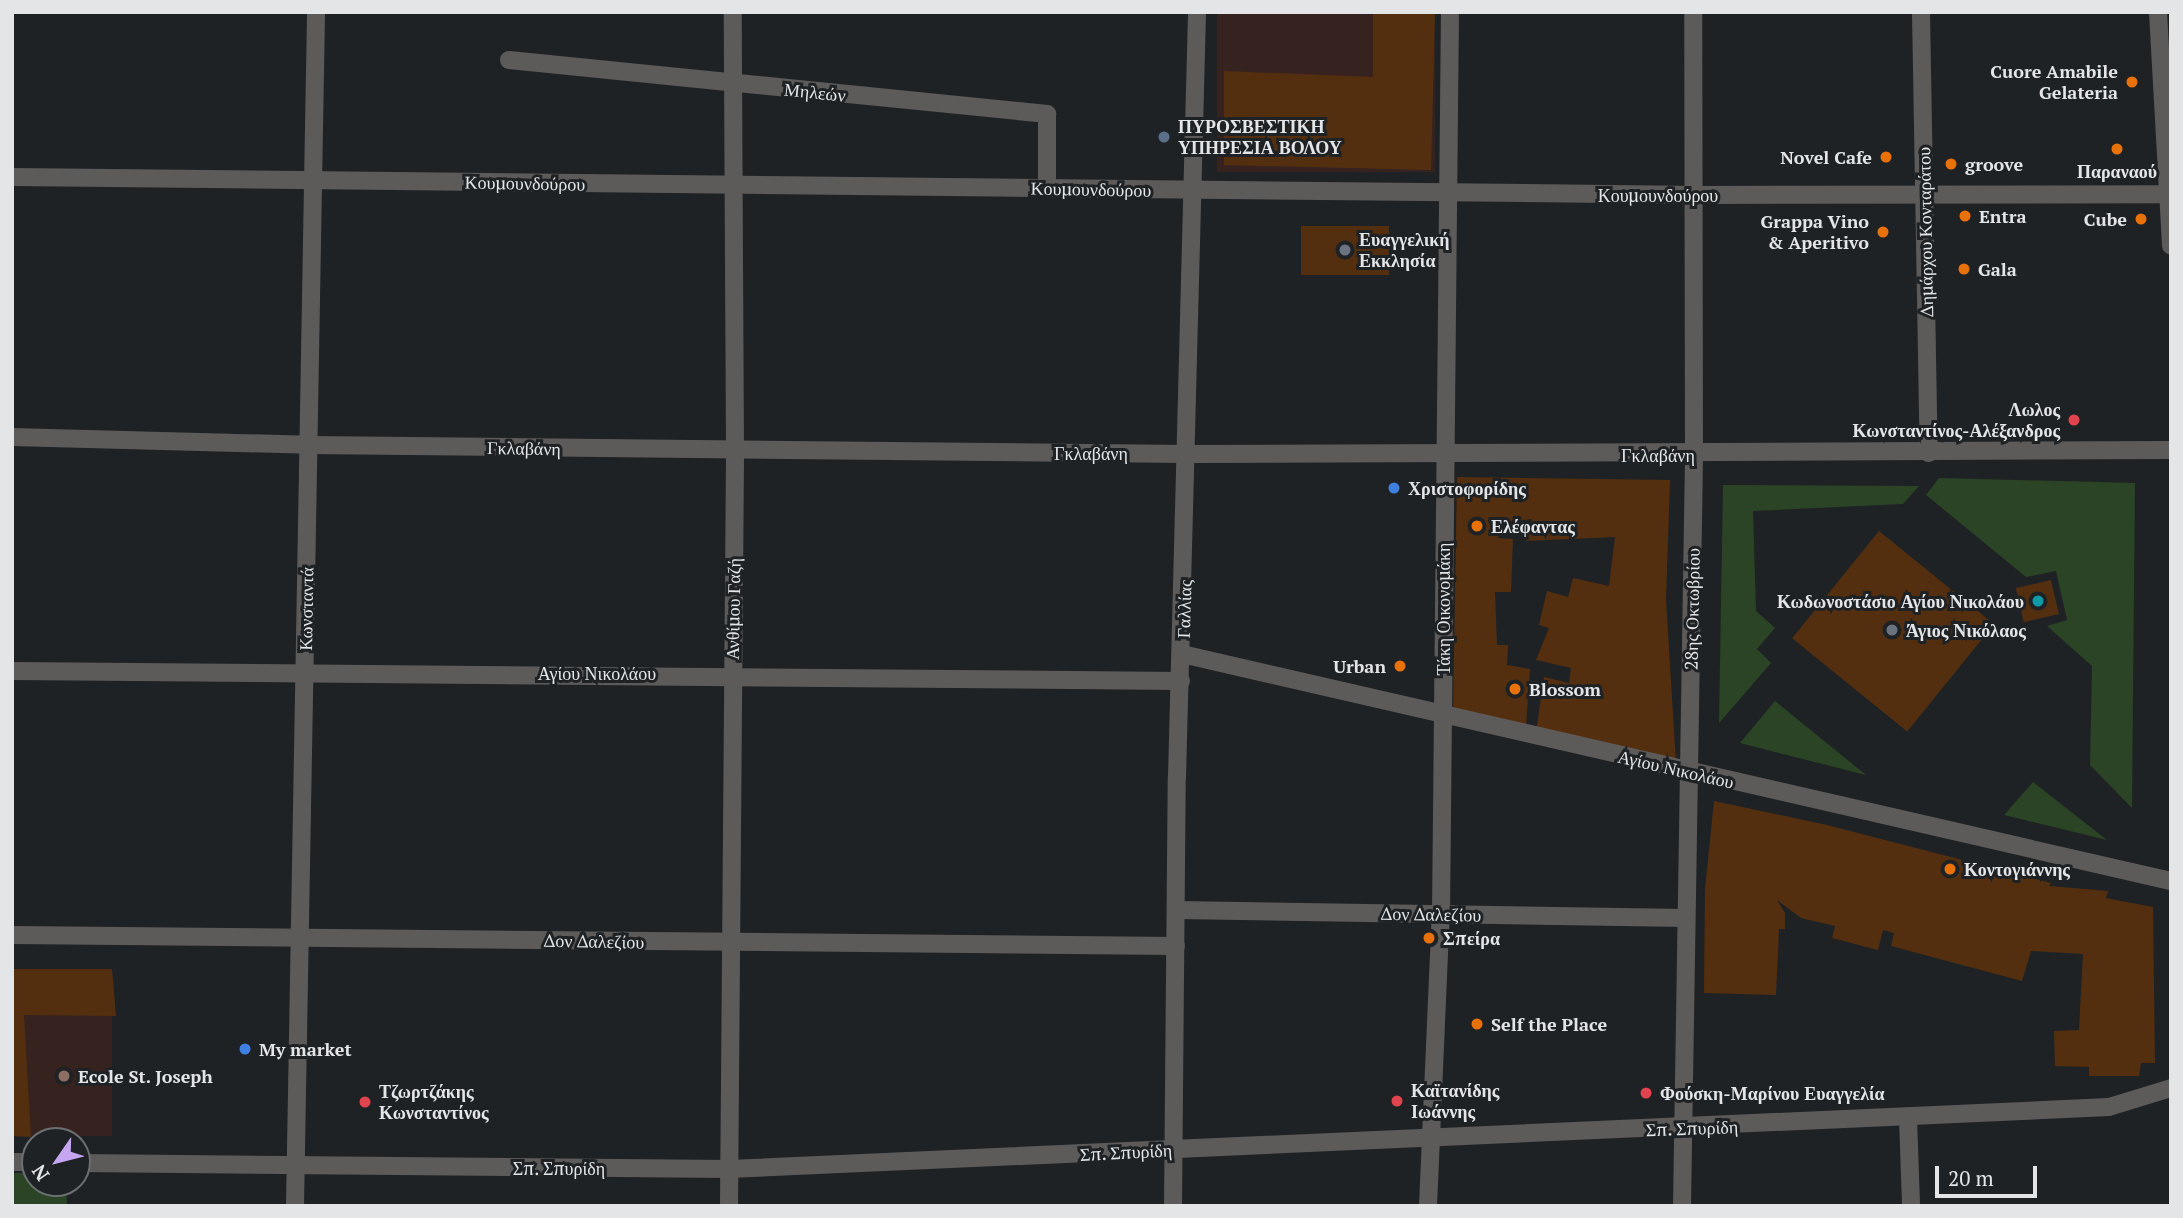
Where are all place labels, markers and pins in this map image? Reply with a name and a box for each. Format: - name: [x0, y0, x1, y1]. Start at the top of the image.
- place label: Cuore Amabile Gelateria: [1990, 61, 2118, 104]
- marker: Cuore Amabile Gelateria: [2124, 74, 2140, 90]
- place label: ΠΥΡΟΣΒΕΣΤΙΚΗ ΥΠΗΡΕΣΙΑ ΒΟΛΟΥ: [1178, 116, 1342, 158]
- marker: ΠΥΡΟΣΒΕΣΤΙΚΗ ΥΠΗΡΕΣΙΑ ΒΟΛΟΥ: [1156, 129, 1172, 145]
- marker: Παραναού: [2109, 141, 2125, 157]
- place label: Novel Cafe: [1780, 146, 1872, 168]
- marker: Novel Cafe: [1878, 149, 1894, 165]
- place label: groove: [1965, 153, 2023, 175]
- marker: groove: [1943, 156, 1959, 172]
- place label: Παραναού: [2077, 160, 2157, 182]
- place label: Entra: [1979, 205, 2026, 227]
- marker: Entra: [1957, 208, 1973, 224]
- place label: Cube: [2084, 208, 2127, 230]
- place label: Grappa Vino & Aperitivo: [1760, 211, 1869, 254]
- marker: Cube: [2133, 211, 2149, 227]
- marker: Grappa Vino & Aperitivo: [1875, 224, 1891, 240]
- place label: Ευαγγελική Εκκλησία: [1359, 229, 1450, 272]
- marker: Ευαγγελική Εκκλησία: [1337, 242, 1353, 258]
- place label: Gala: [1978, 258, 2017, 280]
- marker: Gala: [1956, 261, 1972, 277]
- place label: Λωλος Κωνσταντίνος-Αλέξανδρος: [1853, 399, 2060, 442]
- marker: Λωλος Κωνσταντίνος-Αλέξανδρος: [2066, 412, 2082, 428]
- place label: Χριστοφορίδης: [1408, 477, 1526, 499]
- marker: Χριστοφορίδης: [1386, 480, 1402, 496]
- place label: Ελέφαντας: [1491, 515, 1575, 537]
- marker: Ελέφαντας: [1469, 518, 1485, 534]
- place label: Κωδωνοστάσιο Αγίου Νικολάου: [1777, 590, 2024, 612]
- marker: Κωδωνοστάσιο Αγίου Νικολάου: [2030, 593, 2046, 609]
- place label: Άγιος Νικόλαος: [1906, 619, 2026, 641]
- marker: Άγιος Νικόλαος: [1884, 622, 1900, 638]
- place label: Urban: [1333, 655, 1386, 677]
- marker: Urban: [1392, 658, 1408, 674]
- place label: Blossom: [1529, 678, 1601, 700]
- marker: Blossom: [1507, 681, 1523, 697]
- place label: Κοντογιάννης: [1964, 858, 2070, 880]
- marker: Κοντογιάννης: [1942, 861, 1958, 877]
- place label: Σπείρα: [1443, 927, 1500, 949]
- marker: Σπείρα: [1421, 930, 1437, 946]
- place label: Self the Place: [1491, 1013, 1607, 1035]
- marker: Self the Place: [1469, 1016, 1485, 1032]
- place label: My market: [259, 1038, 352, 1060]
- marker: My market: [237, 1041, 253, 1057]
- place label: Ecole St. Joseph: [78, 1065, 213, 1087]
- marker: Ecole St. Joseph: [56, 1068, 72, 1084]
- place label: Καϊτανίδης Ιωάννης: [1411, 1080, 1499, 1122]
- place label: Τζωρτζάκης Κωνσταντίνος: [379, 1081, 489, 1124]
- place label: Φούσκη-Μαρίνου Ευαγγελία: [1660, 1082, 1885, 1104]
- marker: Φούσκη-Μαρίνου Ευαγγελία: [1638, 1085, 1654, 1101]
- marker: Καϊτανίδης Ιωάννης: [1389, 1093, 1405, 1109]
- marker: Τζωρτζάκης Κωνσταντίνος: [357, 1094, 373, 1110]

